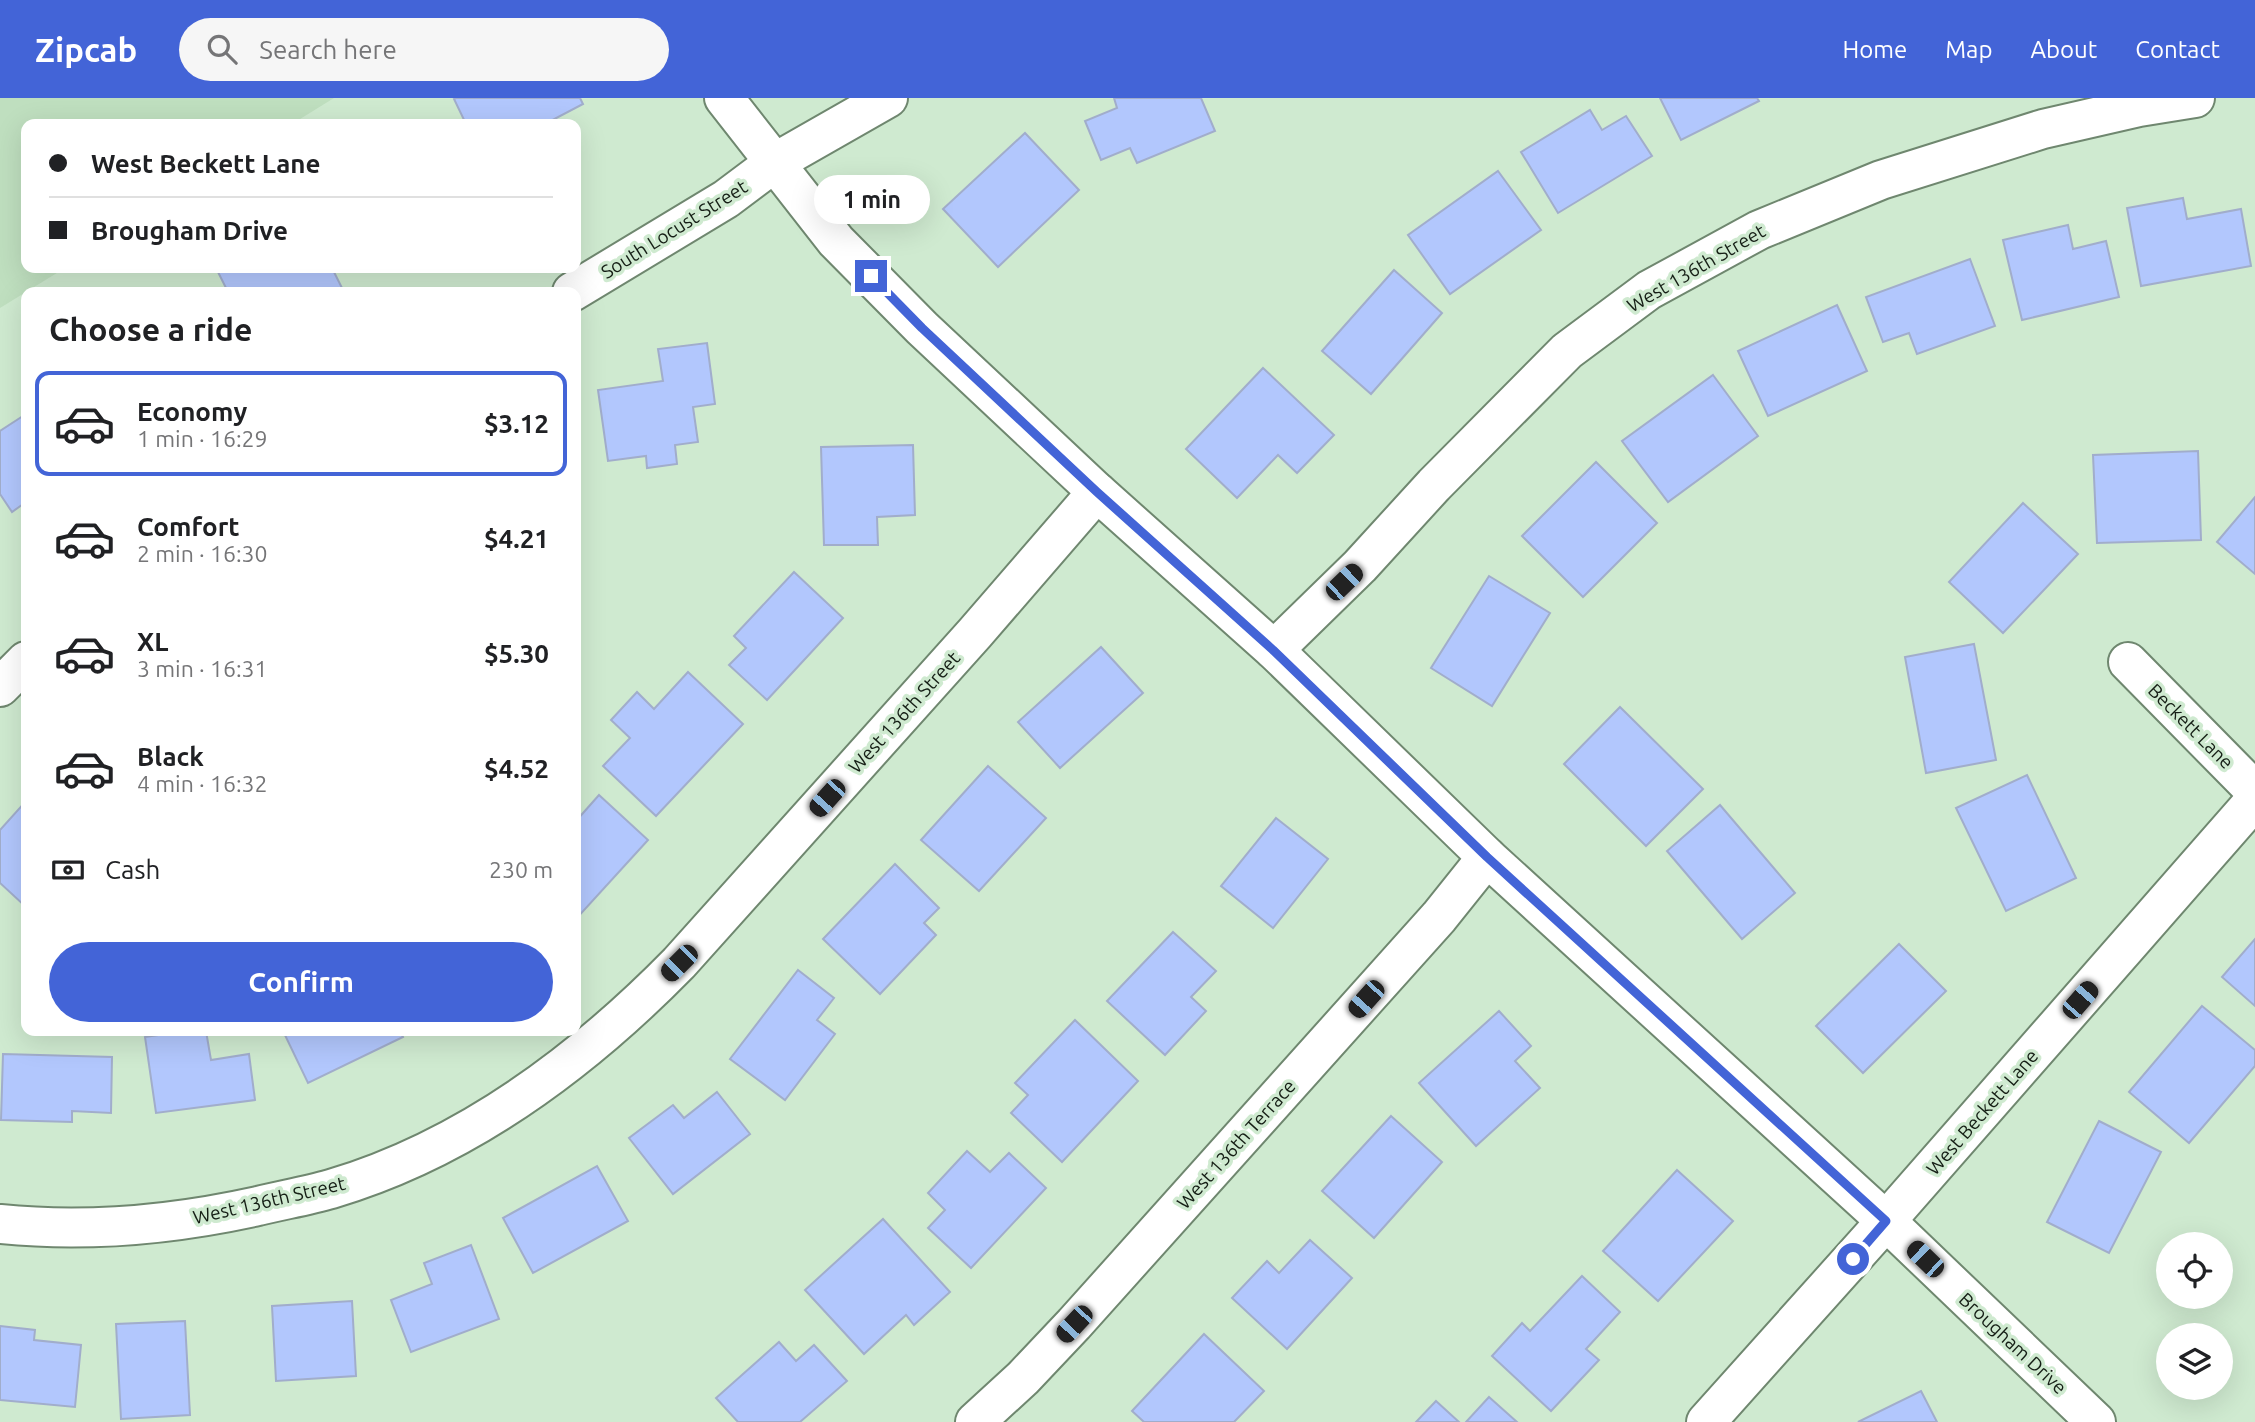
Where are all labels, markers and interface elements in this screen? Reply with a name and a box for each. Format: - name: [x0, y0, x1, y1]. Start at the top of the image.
- search box: [179, 18, 669, 81]
- icon: search: [203, 30, 241, 68]
- text: Zipcab: [35, 31, 137, 68]
- text: Search here: [259, 35, 397, 64]
- text: Home: [1842, 36, 1907, 63]
- text: Map: [1945, 36, 1992, 63]
- text: About: [2030, 36, 2097, 63]
- text: Contact: [2135, 36, 2220, 63]
- text: West Beckett Lane: [91, 149, 321, 178]
- callout: 1 min: [813, 174, 929, 223]
- street label: South Locust Street: [597, 175, 752, 283]
- text: 1 min: [843, 187, 901, 212]
- text: Brougham Drive: [91, 216, 288, 245]
- street label: West 136th Street: [1623, 219, 1769, 316]
- route end: [855, 260, 887, 292]
- text: Choose a ride: [49, 311, 252, 347]
- icon: car: [53, 392, 116, 455]
- text: Economy: [137, 397, 247, 426]
- text: $3.12: [484, 409, 549, 438]
- text: 1 min · 16:29: [137, 426, 268, 451]
- icon: car: [53, 507, 116, 570]
- text: Comfort: [137, 512, 240, 541]
- text: $4.21: [484, 524, 549, 553]
- text: 2 min · 16:30: [137, 541, 268, 566]
- car: [1322, 560, 1367, 604]
- icon: car: [53, 622, 116, 685]
- text: XL: [137, 627, 168, 656]
- text: $5.30: [484, 639, 549, 668]
- street label: West 136th Street: [844, 646, 965, 777]
- text: 3 min · 16:31: [137, 656, 268, 681]
- street label: Beckett Lane: [2144, 679, 2238, 773]
- icon: car: [53, 737, 116, 800]
- text: Black: [137, 742, 204, 771]
- text: $4.52: [484, 754, 549, 783]
- text: 4 min · 16:32: [137, 771, 268, 796]
- car: [806, 775, 849, 821]
- icon: cash: [49, 851, 87, 889]
- text: Cash: [105, 855, 160, 884]
- text: 230 m: [489, 857, 553, 882]
- car: [657, 941, 702, 985]
- button: Confirm: [49, 942, 553, 1022]
- car: [1345, 976, 1388, 1022]
- car: [2059, 977, 2102, 1023]
- street label: West Beckett Lane: [1922, 1045, 2042, 1179]
- street label: West 136th Terrace: [1172, 1075, 1300, 1213]
- street label: West 136th Street: [191, 1172, 348, 1228]
- map controls: [2156, 1232, 2233, 1400]
- button: locate: [2156, 1232, 2233, 1309]
- car: [1903, 1237, 1948, 1281]
- route start: [1837, 1243, 1869, 1275]
- street label: Brougham Drive: [1955, 1288, 2071, 1398]
- car: [1052, 1301, 1097, 1347]
- button: layers: [2156, 1323, 2233, 1400]

